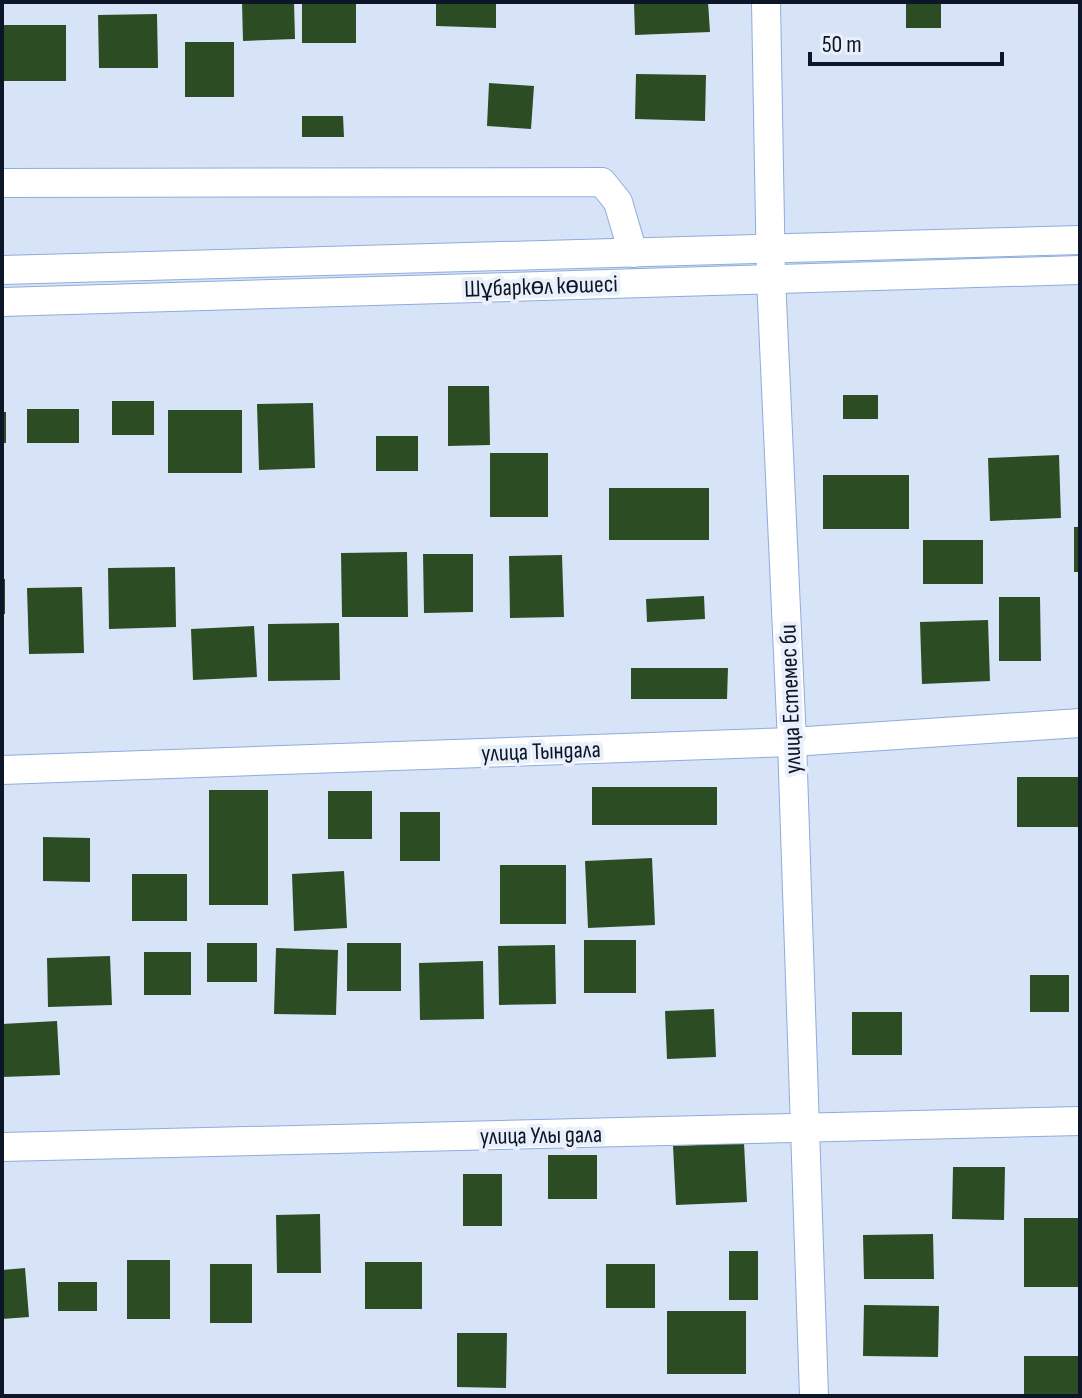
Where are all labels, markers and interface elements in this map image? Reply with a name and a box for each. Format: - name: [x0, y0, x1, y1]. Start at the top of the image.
- scale bar: [810, 16, 1002, 66]
- text: 50 m: [822, 30, 862, 59]
- street label: Шұбаркөл көшесі: [464, 269, 618, 304]
- street label: улица Естемес би: [773, 624, 808, 774]
- street label: улица Тындала: [481, 735, 601, 768]
- street label: улица Улы дала: [480, 1120, 602, 1151]

